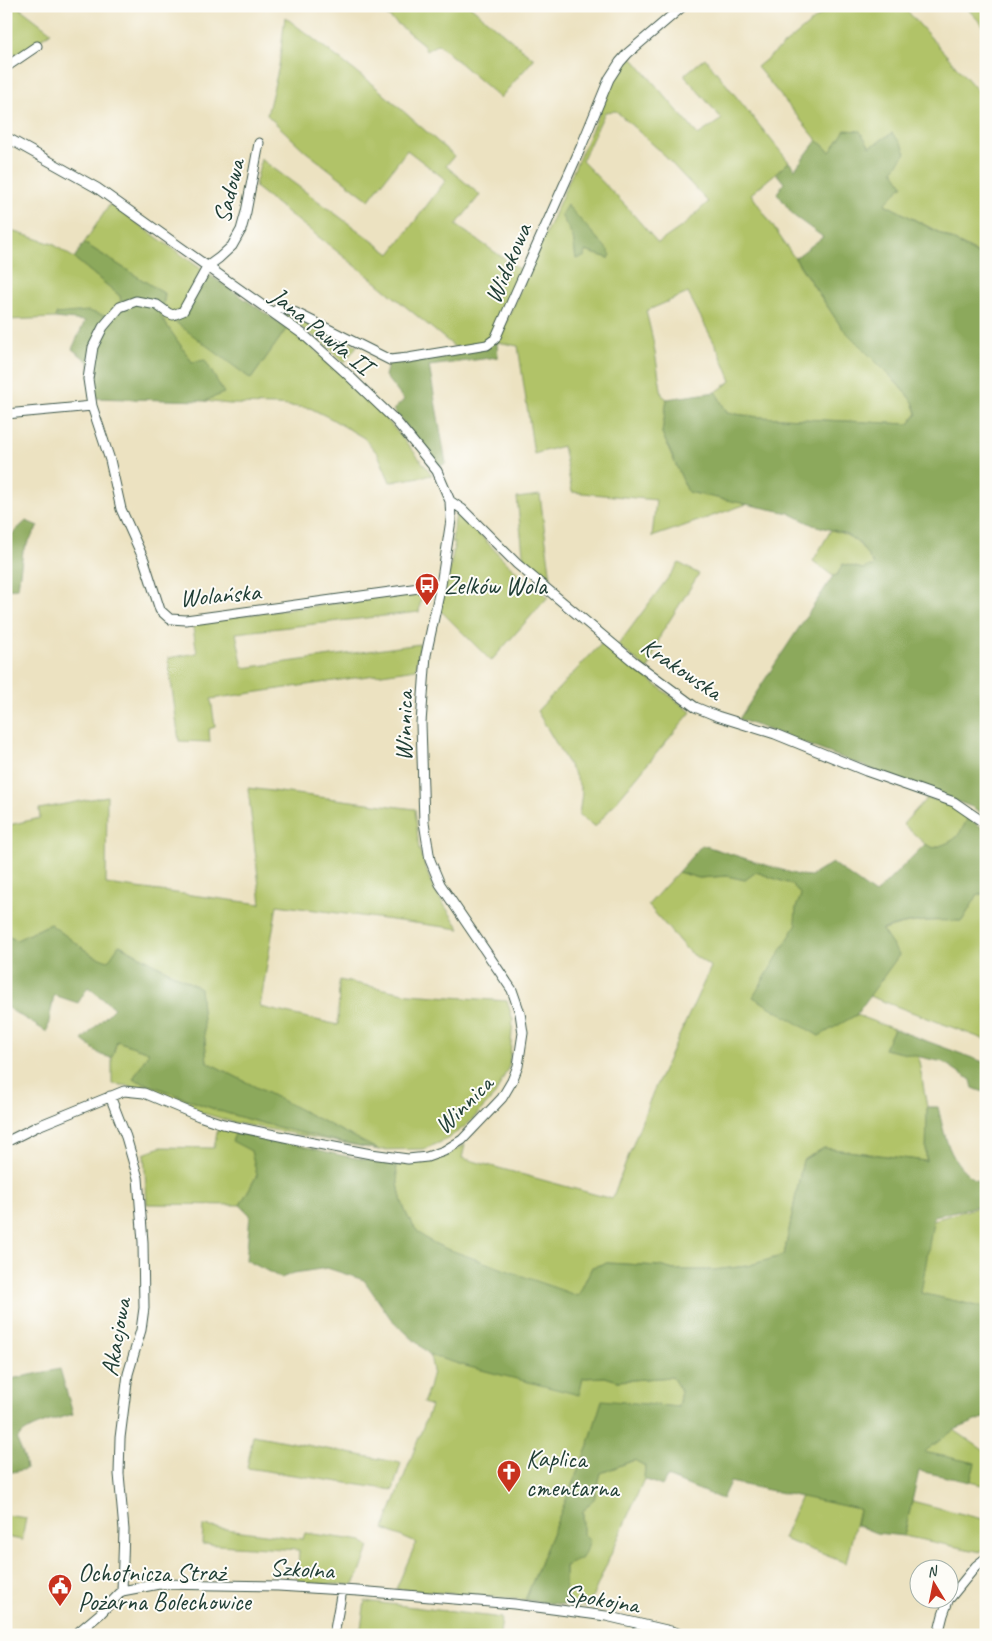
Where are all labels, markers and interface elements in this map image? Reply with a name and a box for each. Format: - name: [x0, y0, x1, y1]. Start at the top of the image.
- street label: Sadowa: [206, 153, 253, 226]
- street label: Widokowa: [477, 217, 540, 308]
- street label: Jana Pawła II: [263, 279, 383, 385]
- place label: Zelków Wola: [444, 570, 549, 602]
- bus stop icon: Zelków Wola: [414, 572, 440, 606]
- street label: Wolańska: [178, 575, 264, 614]
- street label: Krakowska: [635, 630, 730, 709]
- street label: Winnica: [387, 688, 421, 761]
- street label: Winnica: [428, 1067, 502, 1141]
- street label: Akacjowa: [93, 1293, 139, 1379]
- place label: Kaplica cmentarna: [526, 1443, 621, 1504]
- church icon: Kaplica cmentarna: [496, 1459, 522, 1493]
- street label: Szkolna: [269, 1551, 337, 1587]
- place label: Ochotnicza Straż Pożarna Bolechowice: [78, 1557, 253, 1618]
- north arrow: [910, 1558, 960, 1608]
- text: N: [926, 1562, 940, 1581]
- public building icon: Ochotnicza Straż Pożarna Bolechowice: [47, 1573, 73, 1607]
- street label: Spokojna: [562, 1577, 644, 1622]

